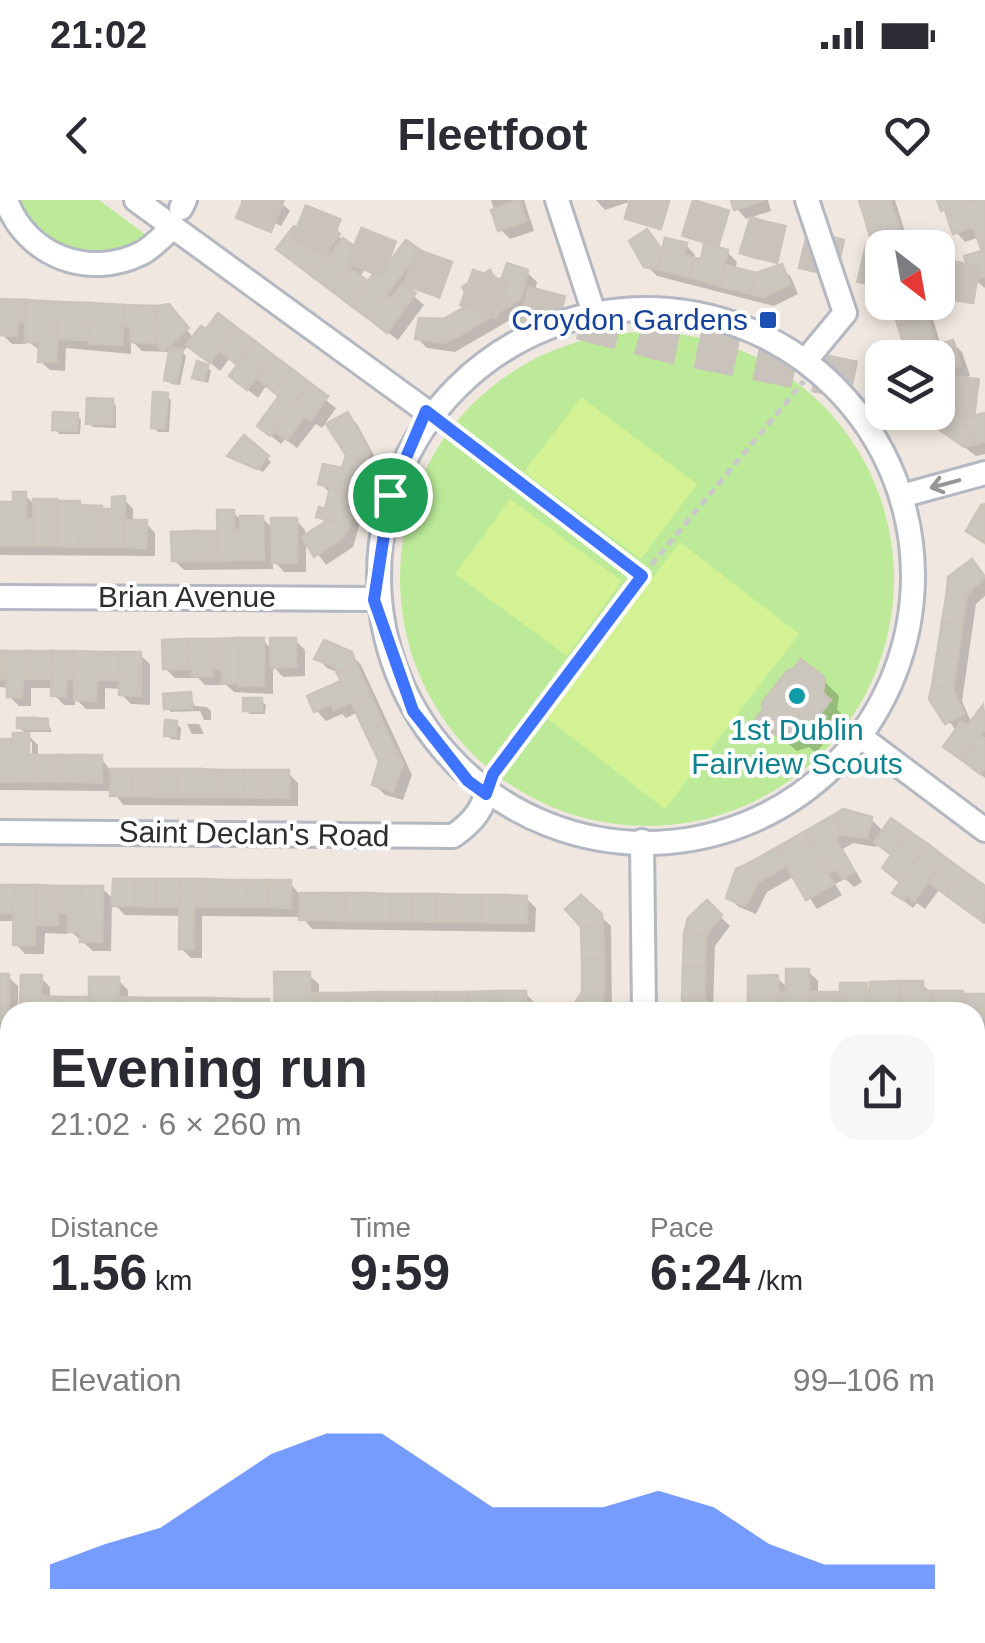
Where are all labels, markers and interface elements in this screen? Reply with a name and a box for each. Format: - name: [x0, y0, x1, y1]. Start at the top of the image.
- text: 21:02: [50, 14, 147, 56]
- icon: back: [50, 108, 105, 163]
- icon: heart: [880, 108, 935, 163]
- text: Fleetfoot: [398, 109, 587, 160]
- north arrow: [865, 230, 955, 320]
- map controls: [865, 230, 955, 430]
- place label: Croydon Gardens: [511, 303, 748, 336]
- marker: Croydon Gardens: [757, 309, 779, 331]
- button: layers: [865, 340, 955, 430]
- pin: [348, 453, 433, 538]
- icon: arrive: [363, 468, 418, 523]
- one-way arrow: [930, 476, 961, 495]
- street label: Brian Avenue: [98, 580, 276, 613]
- marker: 1st Dublin Fairview Scouts: [786, 685, 808, 707]
- place label: 1st Dublin Fairview Scouts: [691, 713, 903, 780]
- street label: Saint Declan's Road: [118, 815, 390, 852]
- button: share: [830, 1035, 935, 1140]
- text: Evening run: [50, 1037, 368, 1099]
- text: 21:02 · 6 × 260 m: [50, 1106, 302, 1142]
- text: Distance: [50, 1212, 159, 1243]
- text: Time: [350, 1212, 411, 1243]
- text: Pace: [650, 1212, 714, 1243]
- text: 1.56: [50, 1245, 147, 1301]
- text: 9:59: [350, 1245, 450, 1301]
- text: 6:24: [650, 1245, 750, 1301]
- text: km: [147, 1265, 192, 1296]
- text: /km: [750, 1265, 803, 1296]
- text: Elevation: [50, 1362, 182, 1398]
- text: 99–106 m: [793, 1362, 935, 1398]

